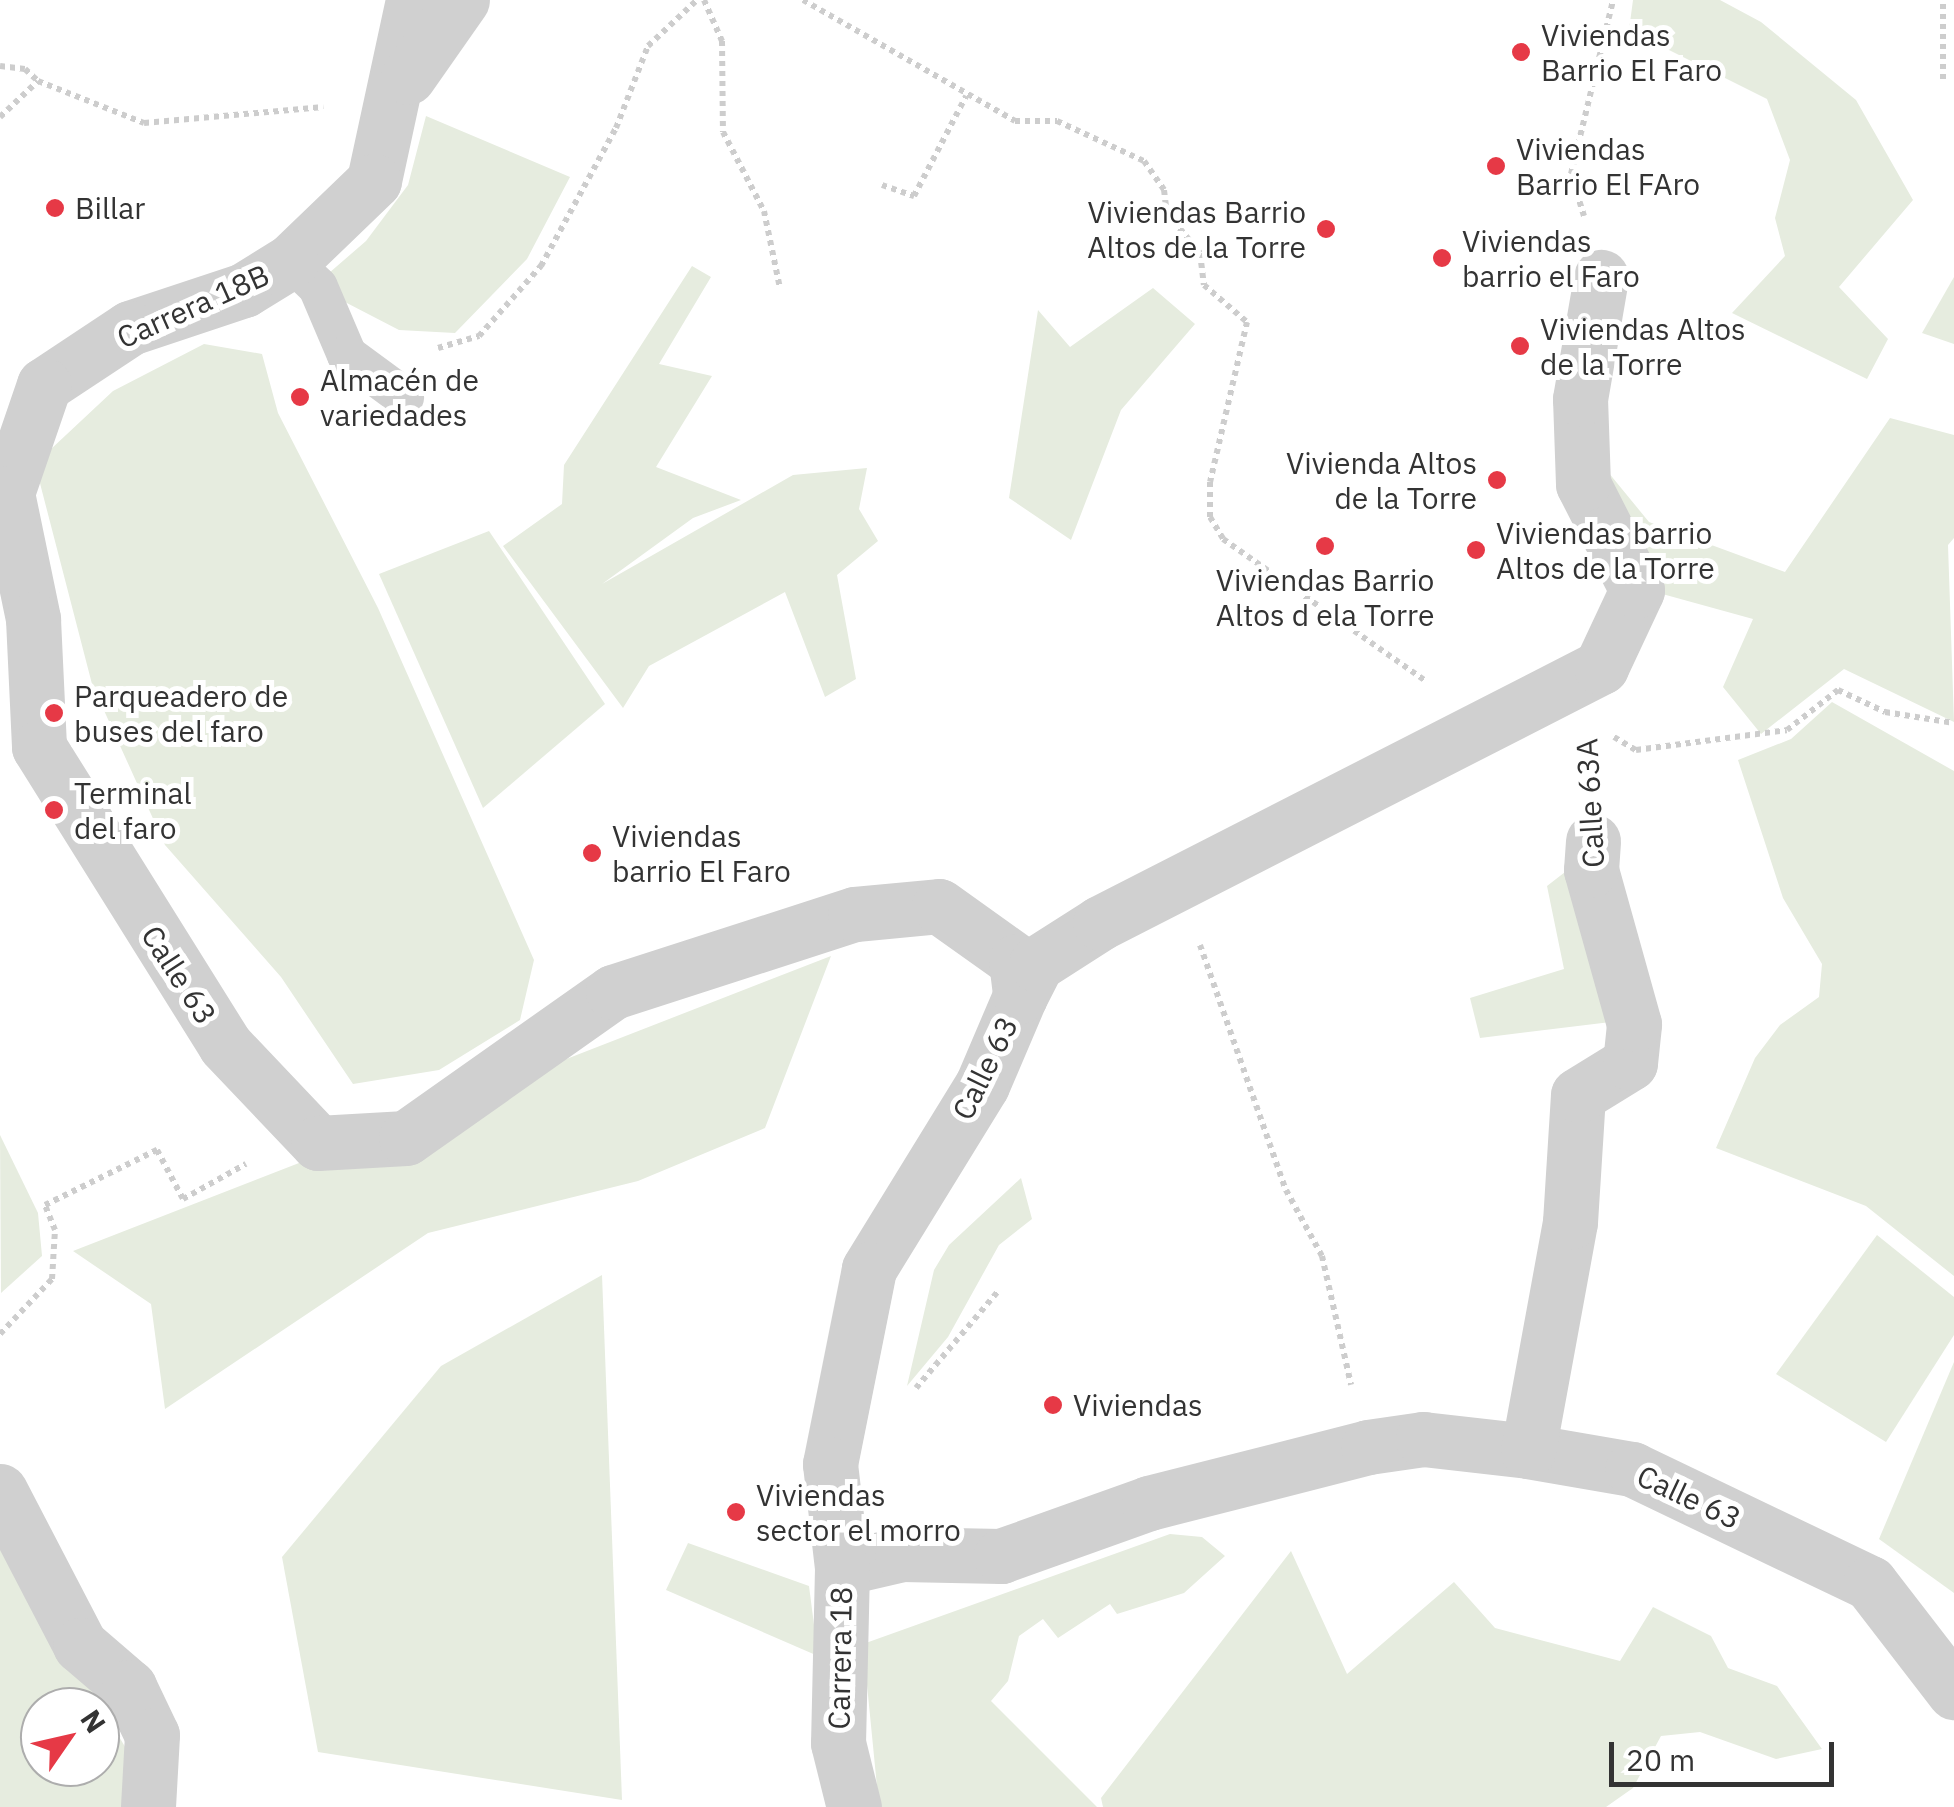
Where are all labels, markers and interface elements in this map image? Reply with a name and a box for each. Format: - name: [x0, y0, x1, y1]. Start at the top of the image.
- place label: Viviendas Barrio El Faro: [1541, 17, 1722, 88]
- marker: Viviendas Barrio El Faro: [1510, 41, 1532, 63]
- place label: Viviendas Barrio El FAro: [1516, 131, 1700, 202]
- marker: Viviendas Barrio El FAro: [1485, 155, 1507, 177]
- place label: Billar: [75, 190, 145, 226]
- place label: Viviendas Barrio Altos de la Torre: [1087, 194, 1306, 264]
- marker: Billar: [44, 197, 66, 219]
- marker: Viviendas Barrio Altos de la Torre: [1315, 218, 1337, 240]
- place label: Viviendas barrio el Faro: [1462, 223, 1640, 294]
- marker: Viviendas barrio el Faro: [1431, 247, 1453, 269]
- street label: Carrera 18B: [111, 256, 275, 356]
- place label: Viviendas Altos de la Torre: [1540, 311, 1746, 382]
- marker: Viviendas Altos de la Torre: [1509, 335, 1531, 357]
- place label: Almacén de variedades: [320, 362, 479, 432]
- marker: Almacén de variedades: [289, 386, 311, 408]
- place label: Vivienda Altos de la Torre: [1286, 445, 1477, 516]
- marker: Vivienda Altos de la Torre: [1486, 469, 1508, 491]
- place label: Viviendas barrio Altos de la Torre: [1496, 515, 1715, 586]
- marker: Viviendas Barrio Altos d ela Torre: [1314, 535, 1336, 557]
- marker: Viviendas barrio Altos de la Torre: [1465, 539, 1487, 561]
- place label: Viviendas Barrio Altos d ela Torre: [1216, 562, 1434, 632]
- place label: Parqueadero de buses del faro: [74, 678, 288, 748]
- marker: Parqueadero de buses del faro: [43, 702, 65, 724]
- street label: Calle 63A: [1569, 737, 1611, 869]
- place label: Terminal del faro: [74, 775, 192, 846]
- marker: Terminal del faro: [43, 799, 65, 821]
- place label: Viviendas barrio El Faro: [612, 818, 791, 888]
- marker: Viviendas barrio El Faro: [581, 842, 603, 864]
- street label: Calle 63: [134, 919, 224, 1031]
- street label: Calle 63: [945, 1011, 1025, 1125]
- place label: Viviendas: [1073, 1387, 1203, 1423]
- marker: Viviendas: [1042, 1394, 1064, 1416]
- street label: Calle 63: [1631, 1457, 1747, 1537]
- place label: Viviendas sector el morro: [756, 1477, 961, 1548]
- marker: Viviendas sector el morro: [725, 1501, 747, 1523]
- street label: Carrera 18: [821, 1586, 859, 1730]
- north arrow: [20, 1687, 120, 1787]
- text: N: [73, 1702, 115, 1740]
- scale bar: [1614, 1722, 1839, 1784]
- text: 20 m: [1626, 1740, 1695, 1779]

